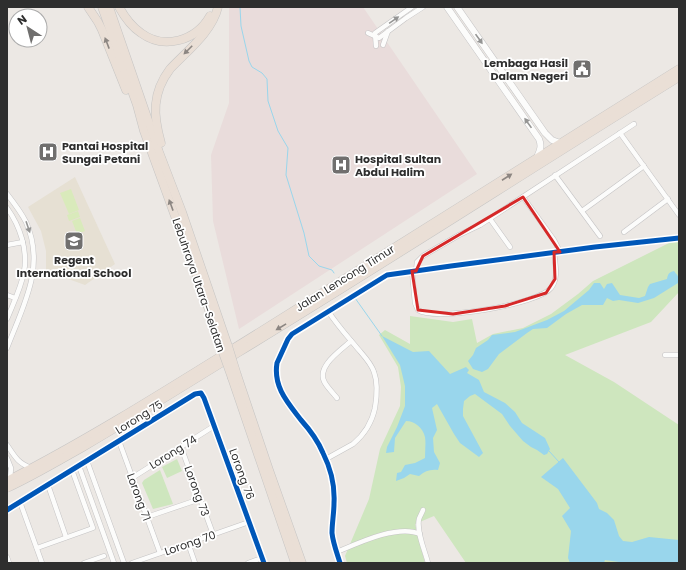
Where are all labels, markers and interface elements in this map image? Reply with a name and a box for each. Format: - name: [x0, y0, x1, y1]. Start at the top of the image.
- north arrow: [8, 8, 48, 48]
- text: N: [14, 11, 30, 29]
- one-way arrow: [389, 16, 399, 24]
- one-way arrow: [475, 34, 483, 44]
- one-way arrow: [104, 38, 110, 49]
- one-way arrow: [183, 45, 193, 55]
- place label: Lembaga Hasil Dalam Negeri: [484, 55, 568, 84]
- public building icon: Lembaga Hasil Dalam Negeri: [571, 58, 593, 80]
- one-way arrow: [524, 118, 532, 128]
- place label: Pantai Hospital Sungai Petani: [62, 138, 148, 167]
- hospital icon: Pantai Hospital Sungai Petani: [37, 141, 59, 163]
- place label: Hospital Sultan Abdul Halim: [355, 151, 441, 180]
- hospital icon: Hospital Sultan Abdul Halim: [330, 154, 352, 176]
- one-way arrow: [502, 173, 512, 181]
- one-way arrow: [168, 198, 174, 210]
- street label: Lebuhraya Utara–Selatan: [168, 216, 230, 354]
- one-way arrow: [25, 221, 31, 233]
- school or university icon: Regent International School: [63, 230, 85, 252]
- street label: Jalan Lencong Timur: [292, 241, 398, 315]
- place label: Regent International School: [17, 252, 131, 281]
- one-way arrow: [276, 323, 286, 331]
- street label: Lorong 75: [112, 396, 166, 438]
- street label: Lorong 74: [146, 431, 200, 473]
- street label: Lorong 76: [225, 446, 259, 502]
- street label: Lorong 73: [180, 463, 214, 519]
- street label: Lorong 71: [123, 471, 155, 523]
- street label: Lorong 70: [162, 527, 218, 559]

